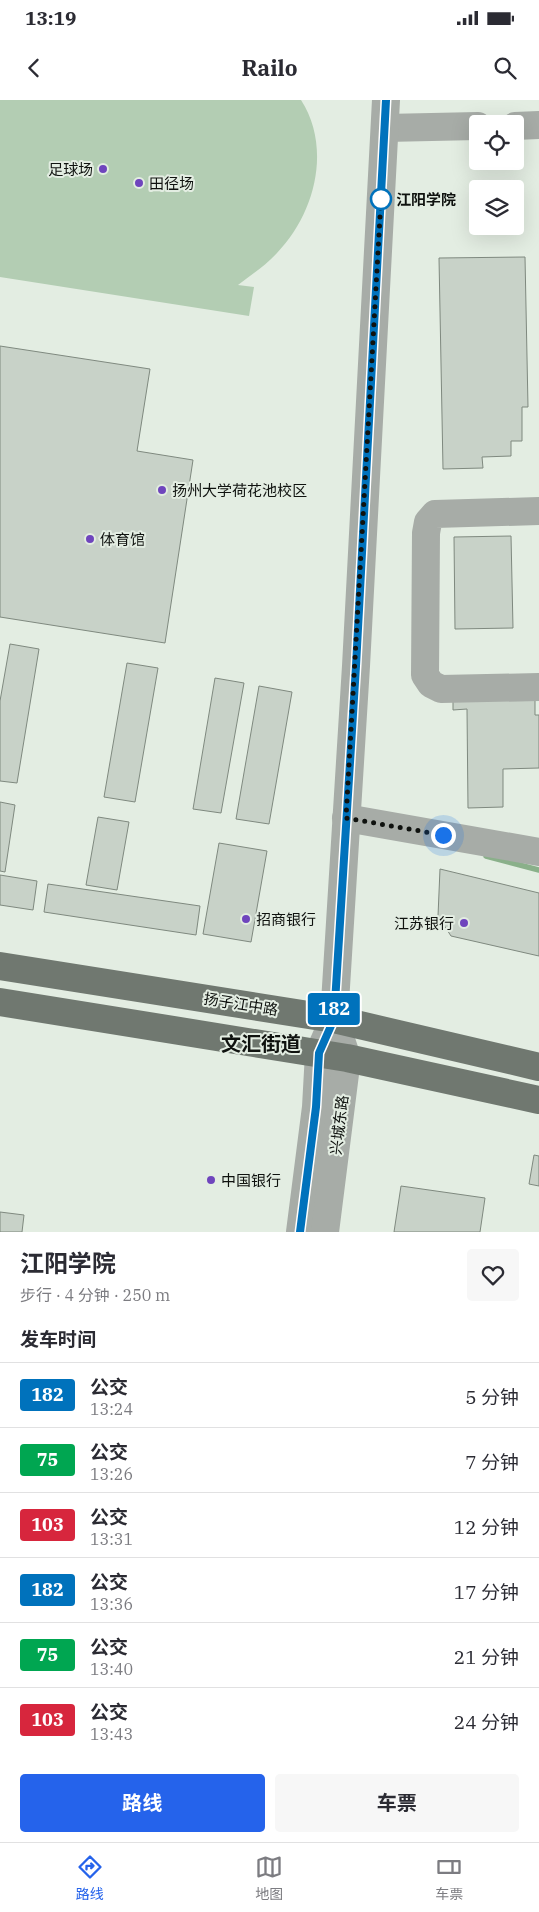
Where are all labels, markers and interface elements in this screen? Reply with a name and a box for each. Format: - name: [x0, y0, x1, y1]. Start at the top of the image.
- text: 13:19: [25, 6, 76, 30]
- text: Railo: [241, 53, 298, 82]
- icon: back: [20, 54, 48, 82]
- icon: search: [491, 54, 519, 82]
- map controls: [469, 115, 524, 235]
- button: locate: [469, 115, 524, 170]
- place label: 足球场: [48, 160, 93, 179]
- marker: 足球场: [97, 163, 109, 175]
- place label: 田径场: [149, 174, 194, 193]
- marker: 田径场: [133, 177, 145, 189]
- button: layers: [469, 180, 524, 235]
- marker: 江阳学院: [370, 188, 392, 210]
- place label: 江阳学院: [396, 190, 456, 209]
- place label: 扬州大学荷花池校区: [172, 481, 307, 500]
- marker: 扬州大学荷花池校区: [156, 484, 168, 496]
- place label: 体育馆: [100, 530, 145, 549]
- marker: 体育馆: [84, 533, 96, 545]
- your location: [431, 823, 456, 848]
- place label: 招商银行: [256, 910, 316, 929]
- marker: 招商银行: [240, 913, 252, 925]
- place label: 江苏银行: [394, 914, 454, 933]
- marker: 江苏银行: [458, 917, 470, 929]
- street label: 扬子江中路: [202, 989, 280, 1019]
- line badge: 182: [305, 993, 363, 1025]
- text: 182: [318, 997, 350, 1020]
- district label: 文汇街道: [221, 1030, 301, 1057]
- street label: 兴城东路: [326, 1094, 352, 1156]
- place label: 中国银行: [221, 1171, 281, 1190]
- marker: 中国银行: [205, 1174, 217, 1186]
- text: 江阳学院: [20, 1247, 116, 1279]
- button: heart: [467, 1249, 519, 1301]
- text: 步行 · 4 分钟 · 250 m: [20, 1285, 170, 1305]
- text: 发车时间: [20, 1327, 96, 1351]
- text: 公交: [90, 1375, 128, 1399]
- text: 182: [31, 1383, 64, 1406]
- text: 5 分钟: [465, 1385, 519, 1409]
- text: 13:24: [90, 1399, 133, 1419]
- text: 公交: [90, 1440, 128, 1464]
- text: 75: [37, 1448, 58, 1471]
- text: 7 分钟: [465, 1450, 519, 1474]
- text: 13:26: [90, 1464, 133, 1484]
- text: 公交: [90, 1505, 128, 1529]
- text: 103: [31, 1513, 64, 1536]
- text: 12 分钟: [454, 1515, 519, 1539]
- text: 13:31: [90, 1529, 133, 1549]
- text: 公交: [90, 1570, 128, 1594]
- text: 182: [31, 1578, 64, 1601]
- text: 17 分钟: [454, 1580, 519, 1604]
- text: 13:36: [90, 1594, 133, 1614]
- text: 公交: [90, 1635, 128, 1659]
- text: 75: [37, 1643, 58, 1666]
- text: 21 分钟: [454, 1645, 519, 1669]
- text: 13:40: [90, 1659, 133, 1679]
- text: 公交: [90, 1700, 128, 1724]
- text: 103: [31, 1708, 64, 1731]
- text: 24 分钟: [454, 1710, 519, 1734]
- text: 13:43: [90, 1724, 133, 1744]
- button: 路线: [20, 1774, 265, 1832]
- button: 车票: [275, 1774, 519, 1832]
- tab: 路线: [76, 1853, 104, 1903]
- tab: 地图: [255, 1853, 283, 1903]
- tab: 车票: [435, 1853, 463, 1903]

